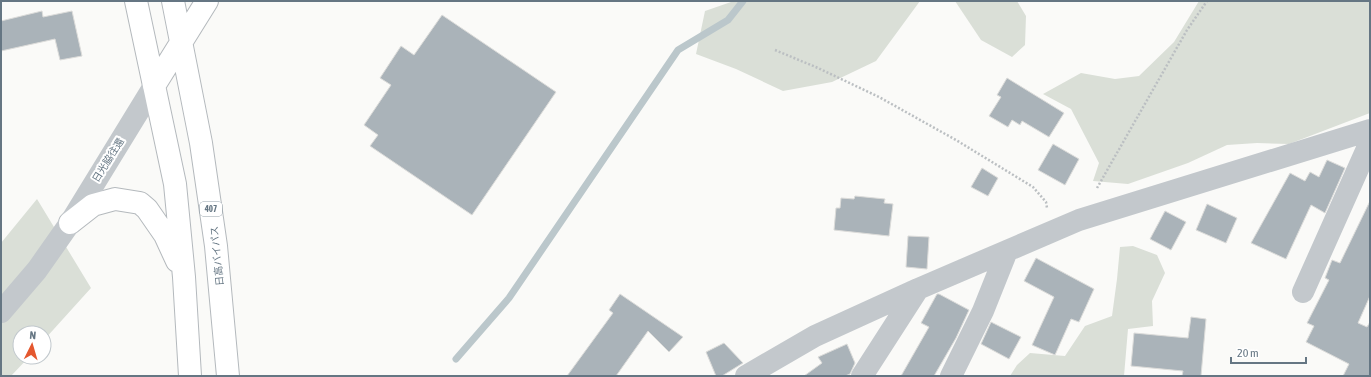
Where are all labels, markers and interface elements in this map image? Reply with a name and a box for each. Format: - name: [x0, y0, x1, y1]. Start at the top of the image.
- street label: 日光脇往還: [90, 136, 126, 184]
- road number: 407: [200, 202, 222, 216]
- street label: 日高バイパス: [208, 226, 226, 286]
- north arrow: [12, 325, 52, 365]
- text: N: [29, 329, 37, 341]
- scale bar: [1231, 339, 1306, 365]
- text: 20 m: [1237, 346, 1259, 360]

